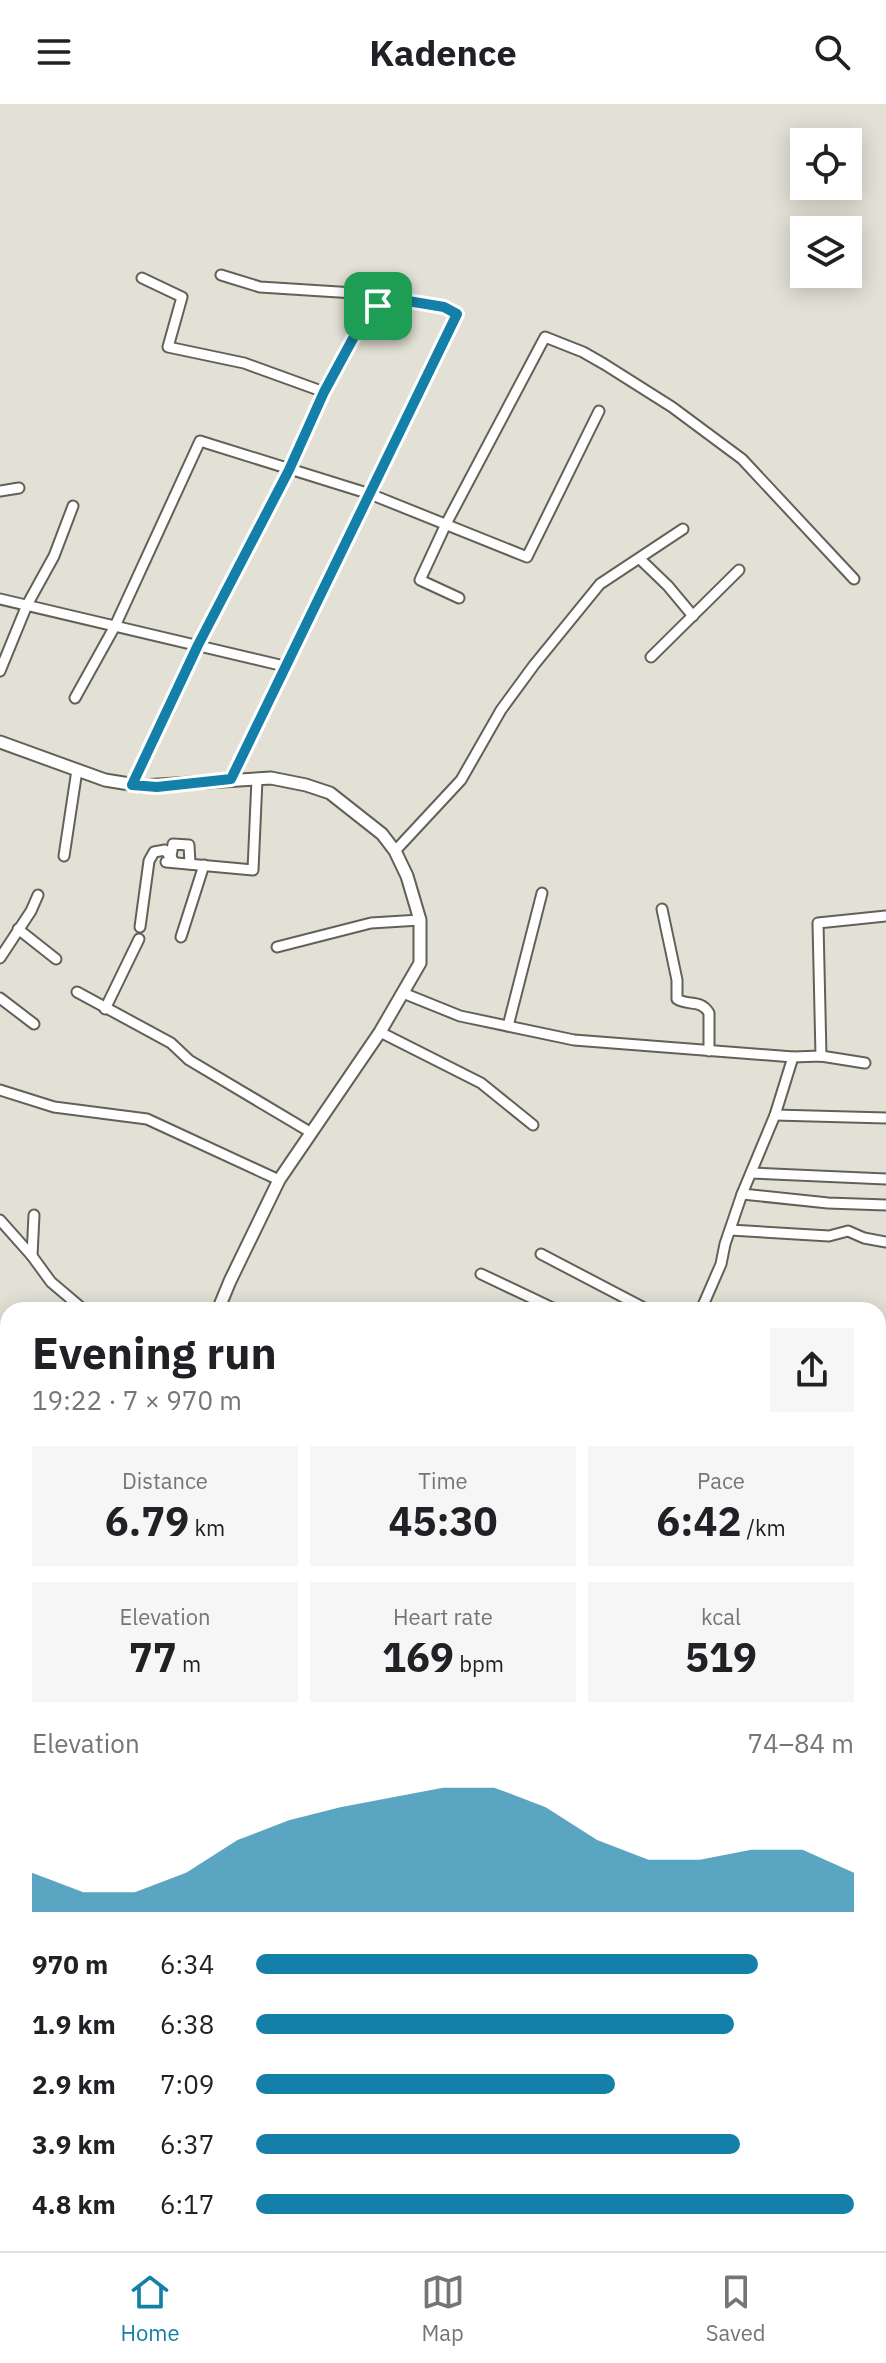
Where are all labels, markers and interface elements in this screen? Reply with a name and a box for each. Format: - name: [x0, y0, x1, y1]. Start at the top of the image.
- text: Kadence: [369, 29, 517, 76]
- icon: menu: [32, 30, 76, 74]
- icon: search: [810, 30, 854, 74]
- map controls: [790, 128, 862, 288]
- button: locate: [790, 128, 862, 200]
- button: layers: [790, 216, 862, 288]
- pin: [344, 272, 412, 340]
- icon: arrive: [356, 284, 400, 328]
- text: Evening run: [32, 1324, 277, 1381]
- button: share: [770, 1328, 854, 1412]
- text: 19:22 · 7 × 970 m: [32, 1383, 242, 1417]
- text: Distance: [122, 1466, 208, 1495]
- text: Time: [418, 1466, 468, 1495]
- text: Pace: [697, 1466, 745, 1495]
- text: 6.79: [105, 1495, 189, 1547]
- text: 45:30: [388, 1495, 498, 1547]
- text: 6:42: [656, 1495, 741, 1547]
- text: km: [189, 1513, 225, 1542]
- text: /km: [741, 1513, 786, 1542]
- text: Elevation: [119, 1602, 211, 1631]
- text: Heart rate: [393, 1602, 493, 1631]
- text: kcal: [701, 1602, 741, 1631]
- text: 77: [129, 1631, 177, 1683]
- text: 169: [382, 1631, 454, 1683]
- text: 519: [685, 1631, 757, 1683]
- text: m: [177, 1649, 201, 1678]
- text: bpm: [454, 1649, 504, 1678]
- text: Elevation: [32, 1726, 140, 1760]
- text: 74–84 m: [747, 1726, 854, 1760]
- text: 970 m: [32, 1947, 108, 1981]
- text: 6:34: [160, 1947, 214, 1981]
- text: 1.9 km: [32, 2007, 116, 2041]
- text: 6:38: [160, 2007, 214, 2041]
- text: 2.9 km: [32, 2067, 116, 2101]
- text: 7:09: [160, 2067, 214, 2101]
- text: 3.9 km: [32, 2127, 116, 2161]
- text: 6:37: [160, 2127, 214, 2161]
- text: 4.8 km: [32, 2187, 116, 2221]
- text: 6:17: [160, 2187, 214, 2221]
- tab: Home: [120, 2270, 180, 2347]
- tab: Map: [421, 2270, 465, 2347]
- tab: Saved: [706, 2270, 765, 2347]

